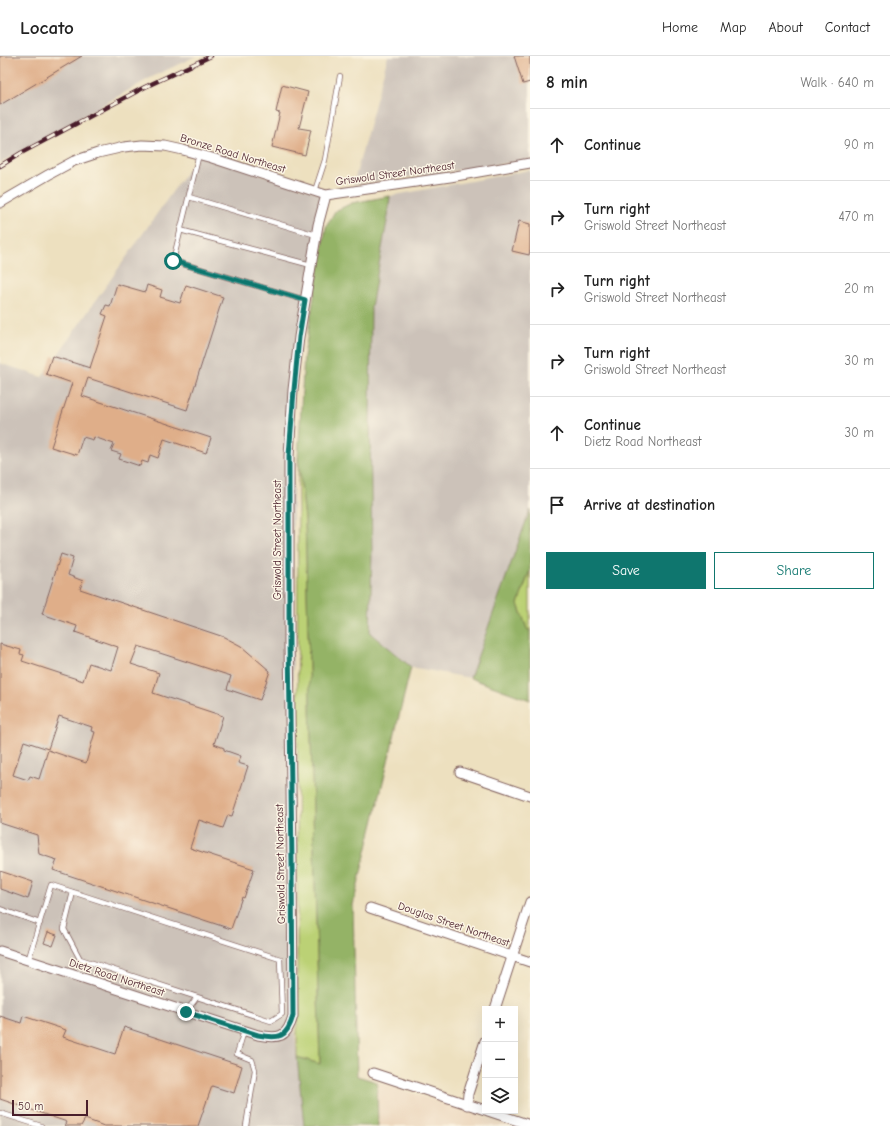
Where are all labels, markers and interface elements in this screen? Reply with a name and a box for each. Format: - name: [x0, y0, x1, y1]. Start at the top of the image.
- text: Locato: [20, 17, 74, 39]
- text: Home: [662, 19, 698, 36]
- text: Map: [720, 19, 746, 36]
- text: About: [768, 19, 803, 36]
- text: Contact: [825, 19, 870, 36]
- text: 8 min: [546, 73, 588, 92]
- text: Walk · 640 m: [800, 75, 874, 90]
- street label: Bronze Road Northeast: [179, 131, 288, 176]
- icon: ahead: [546, 134, 568, 156]
- text: Continue: [584, 136, 641, 154]
- text: 90 m: [844, 137, 874, 152]
- street label: Griswold Street Northeast: [335, 159, 456, 188]
- text: Turn right: [584, 200, 650, 218]
- icon: right: [546, 206, 568, 228]
- text: 470 m: [839, 209, 874, 224]
- text: Griswold Street Northeast: [584, 218, 726, 233]
- route start: [164, 252, 182, 270]
- text: Turn right: [584, 272, 650, 290]
- icon: right: [546, 278, 568, 300]
- text: 20 m: [844, 281, 874, 296]
- text: Griswold Street Northeast: [584, 290, 726, 305]
- text: Turn right: [584, 344, 650, 362]
- icon: right: [546, 350, 568, 372]
- text: 30 m: [844, 353, 874, 368]
- text: Griswold Street Northeast: [584, 362, 726, 377]
- text: Continue: [584, 416, 641, 434]
- icon: ahead: [546, 422, 568, 444]
- text: 30 m: [844, 425, 874, 440]
- text: Dietz Road Northeast: [584, 434, 701, 449]
- street label: Griswold Street Northeast: [271, 479, 284, 600]
- icon: arrive: [546, 494, 568, 516]
- text: Arrive at destination: [584, 496, 715, 514]
- button: Save: [546, 552, 706, 589]
- button: Share: [714, 552, 874, 589]
- street label: Griswold Street Northeast: [273, 803, 288, 924]
- street label: Douglas Street Northeast: [396, 899, 512, 950]
- street label: Dietz Road Northeast: [68, 956, 167, 999]
- route end: [177, 1003, 195, 1021]
- map controls: [482, 1006, 518, 1114]
- button: +: [482, 1006, 518, 1042]
- button: −: [482, 1042, 518, 1078]
- button: layers: [482, 1078, 518, 1114]
- scale bar: [12, 1098, 88, 1117]
- text: 50 m: [18, 1100, 43, 1113]

